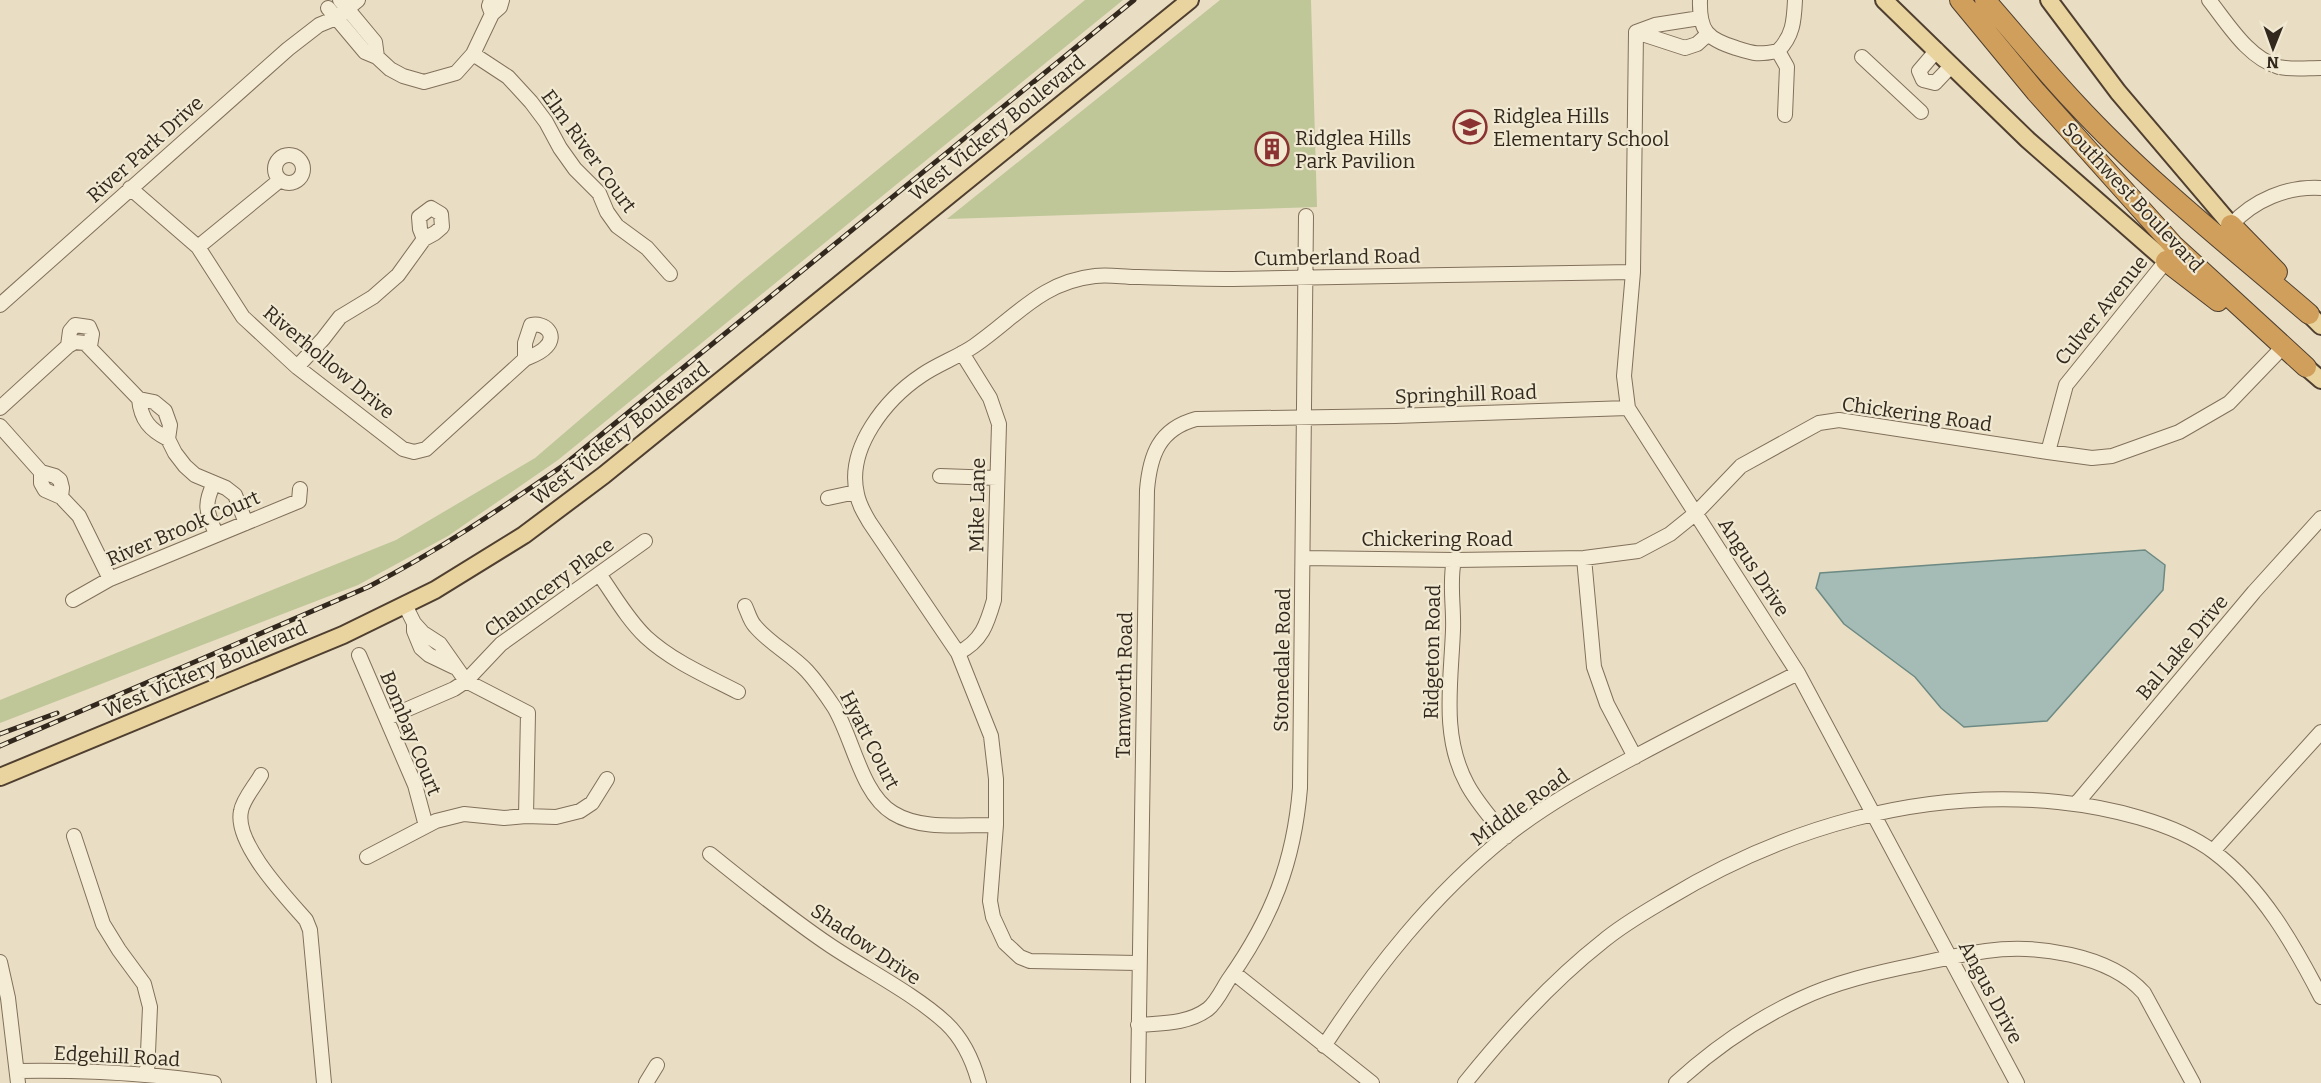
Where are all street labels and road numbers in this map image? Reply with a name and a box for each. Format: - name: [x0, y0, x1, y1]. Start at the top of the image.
- street label: West Vickery Boulevard: [904, 50, 1090, 206]
- street label: Elm River Court: [536, 85, 642, 217]
- street label: River Park Drive: [82, 91, 208, 207]
- street label: Southwest Boulevard: [2057, 117, 2209, 277]
- street label: Cumberland Road: [1253, 244, 1421, 270]
- street label: Culver Avenue: [2049, 250, 2153, 370]
- street label: Riverhollow Drive: [258, 300, 400, 424]
- street label: West Vickery Boulevard: [526, 356, 714, 510]
- street label: Springhill Road: [1394, 380, 1538, 408]
- street label: Chickering Road: [1840, 392, 1994, 436]
- street label: Mike Lane: [964, 457, 990, 553]
- street label: River Brook Court: [103, 485, 263, 571]
- street label: Angus Drive: [1713, 513, 1795, 621]
- street label: Chickering Road: [1361, 527, 1513, 551]
- street label: Chauncery Place: [480, 532, 618, 642]
- street label: Ridgeton Road: [1419, 584, 1445, 720]
- street label: Stonedale Road: [1269, 588, 1295, 732]
- street label: Bal Lake Drive: [2131, 590, 2233, 704]
- street label: Tamworth Road: [1111, 611, 1137, 758]
- street label: West Vickery Boulevard: [100, 615, 311, 723]
- street label: Bombay Court: [375, 667, 447, 799]
- street label: Hyatt Court: [835, 687, 905, 793]
- street label: Middle Road: [1466, 763, 1574, 851]
- street label: Shadow Drive: [806, 898, 926, 990]
- street label: Angus Drive: [1954, 937, 2028, 1047]
- street label: Edgehill Road: [53, 1041, 181, 1071]

